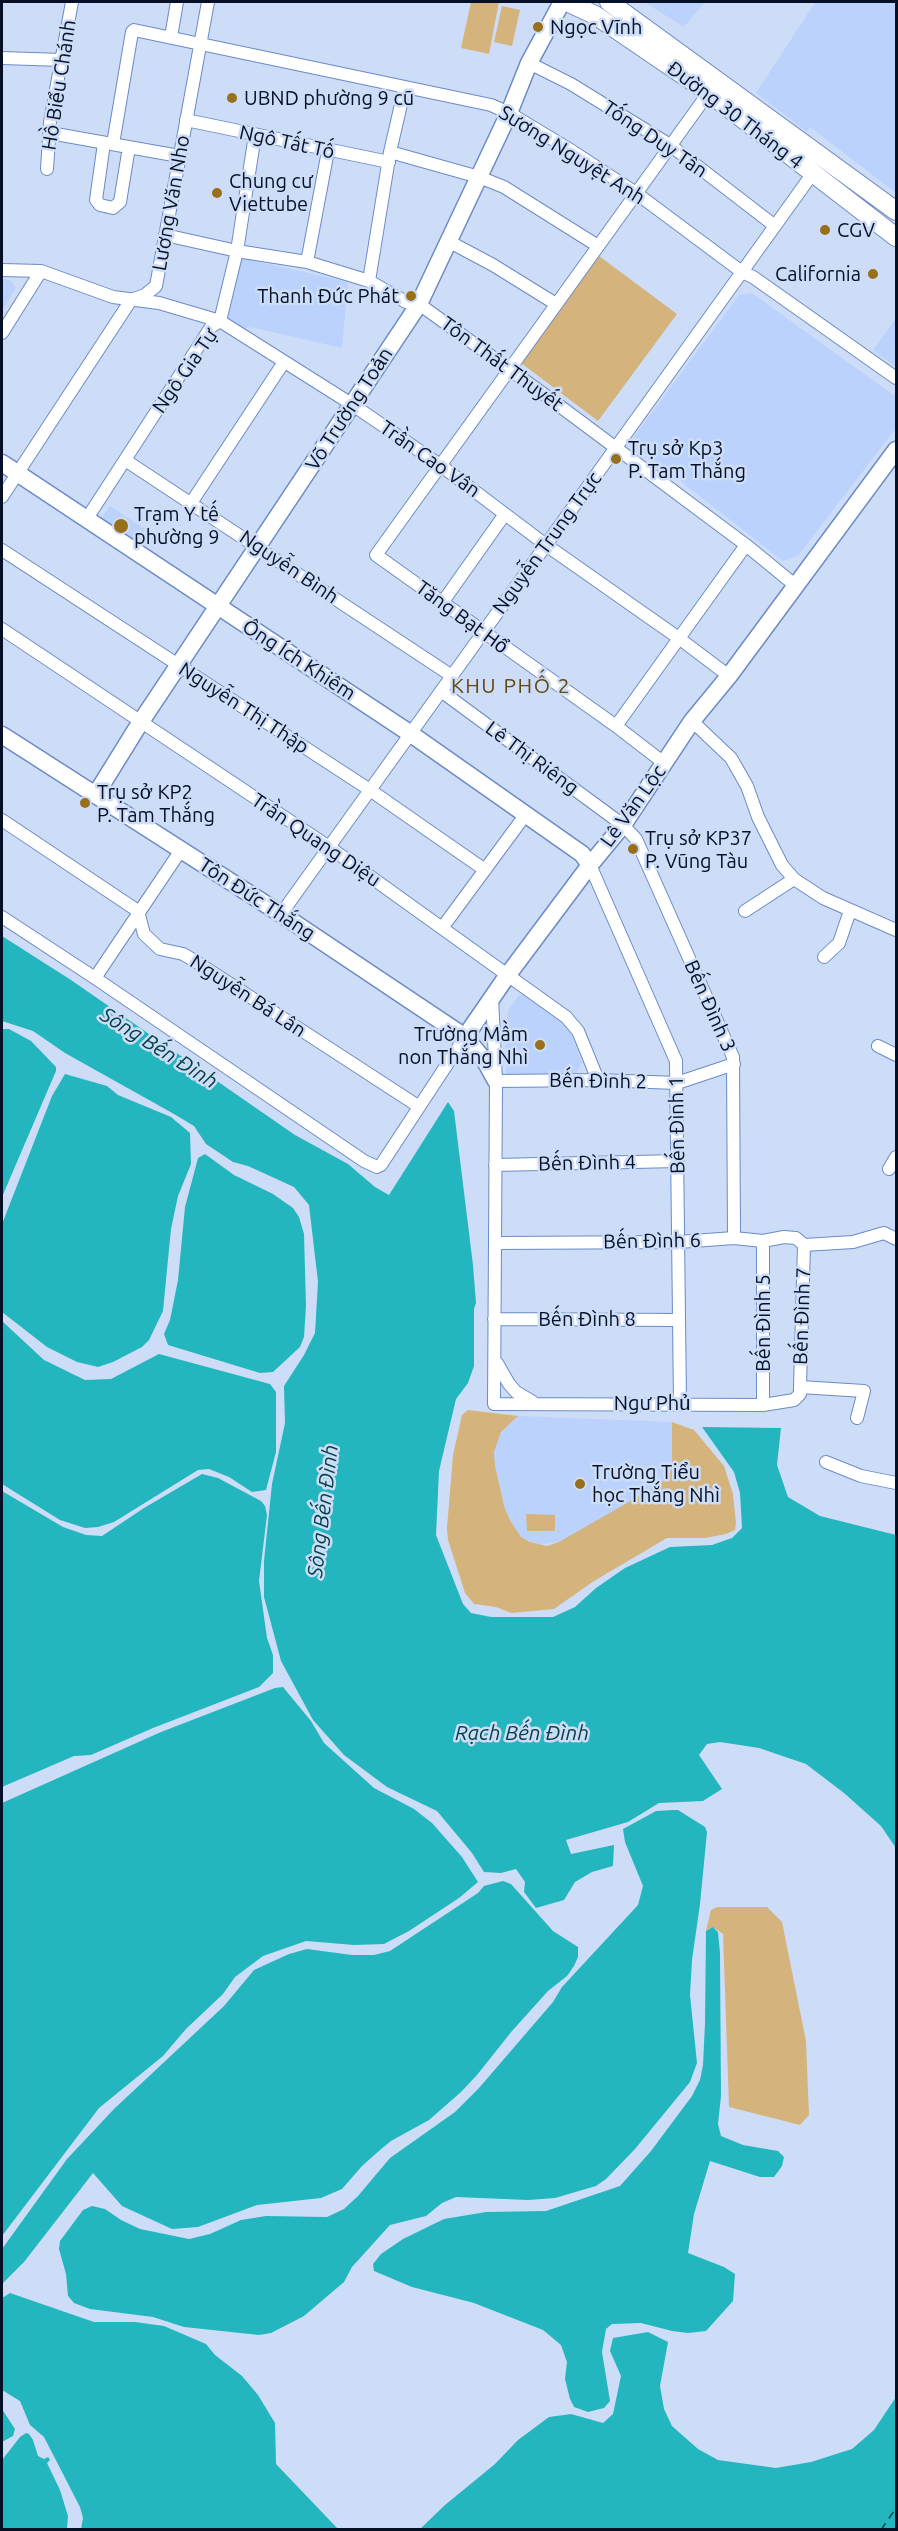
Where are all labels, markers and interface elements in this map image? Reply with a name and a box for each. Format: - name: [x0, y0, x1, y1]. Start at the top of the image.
- place label: Ngọc Vĩnh: [550, 15, 642, 39]
- street label: Hồ Biểu Chánh: [37, 18, 81, 152]
- marker: Ngọc Vĩnh: [531, 20, 545, 34]
- street label: Đường 30 Tháng 4: [662, 56, 808, 174]
- place label: UBND phường 9 cũ: [244, 86, 414, 110]
- marker: UBND phường 9 cũ: [225, 91, 239, 105]
- street label: Tống Duy Tân: [598, 95, 712, 183]
- street label: Sương Nguyệt Anh: [495, 100, 649, 210]
- street label: Ngô Tất Tố: [237, 120, 337, 164]
- street label: Lương Văn Nho: [147, 133, 195, 273]
- place label: Chung cư Viettube: [229, 169, 313, 216]
- marker: Chung cư Viettube: [210, 186, 224, 200]
- place label: CGV: [837, 218, 875, 242]
- marker: CGV: [818, 223, 832, 237]
- place label: California: [775, 262, 861, 286]
- marker: California: [866, 267, 880, 281]
- place label: Thanh Đức Phát: [257, 284, 399, 308]
- marker: Thanh Đức Phát: [404, 289, 418, 303]
- street label: Tôn Thất Thuyết: [436, 312, 568, 416]
- street label: Ngô Gia Tự: [147, 324, 223, 418]
- street label: Võ Trường Toản: [300, 343, 398, 475]
- street label: Trần Cao Vân: [375, 416, 485, 502]
- place label: Trụ sở Kp3 P. Tam Thắng: [628, 436, 746, 483]
- marker: Trụ sở Kp3 P. Tam Thắng: [609, 452, 623, 466]
- street label: Nguyễn Trung Trực: [487, 467, 607, 619]
- place label: Trạm Y tế phường 9: [134, 502, 219, 549]
- marker: Trạm Y tế phường 9: [112, 517, 130, 535]
- street label: Nguyễn Bình: [235, 525, 343, 609]
- street label: Tăng Bạt Hổ: [411, 575, 513, 659]
- street label: Ông Ích Khiêm: [238, 614, 360, 706]
- street label: Nguyễn Thị Thập: [174, 657, 314, 759]
- district label: KHU PHỐ 2: [451, 673, 571, 699]
- street label: Lê Thị Riêng: [481, 716, 583, 800]
- street label: Lê Văn Lộc: [595, 760, 671, 852]
- place label: Trụ sở KP2 P. Tam Thắng: [97, 780, 215, 827]
- street label: Trần Quang Diệu: [247, 788, 385, 892]
- marker: Trụ sở KP2 P. Tam Thắng: [78, 796, 92, 810]
- place label: Trụ sở KP37 P. Vũng Tàu: [645, 826, 752, 873]
- marker: Trụ sở KP37 P. Vũng Tàu: [626, 842, 640, 856]
- street label: Tôn Đức Thắng: [194, 853, 320, 945]
- street label: Nguyễn Bá Lân: [186, 950, 310, 1042]
- street label: Bến Đình 3: [679, 956, 741, 1056]
- water label: Sông Bến Đình: [96, 1002, 222, 1094]
- place label: Trường Mầm non Thắng Nhì: [398, 1022, 528, 1069]
- marker: Trường Mầm non Thắng Nhì: [533, 1038, 547, 1052]
- street label: Bến Đình 2: [549, 1068, 647, 1094]
- street label: Bến Đình 1: [664, 1076, 690, 1174]
- street label: Bến Đình 4: [538, 1150, 636, 1176]
- street label: Bến Đình 6: [603, 1228, 701, 1254]
- street label: Bến Đình 7: [788, 1267, 816, 1365]
- street label: Bến Đình 5: [751, 1274, 775, 1372]
- street label: Bến Đình 8: [538, 1307, 636, 1331]
- street label: Ngư Phủ: [614, 1391, 690, 1415]
- water label: Sông Bến Đình: [302, 1443, 344, 1579]
- place label: Trường Tiểu học Thắng Nhì: [592, 1460, 720, 1507]
- marker: Trường Tiểu học Thắng Nhì: [573, 1477, 587, 1491]
- water label: Rạch Bến Đình: [455, 1720, 589, 1746]

